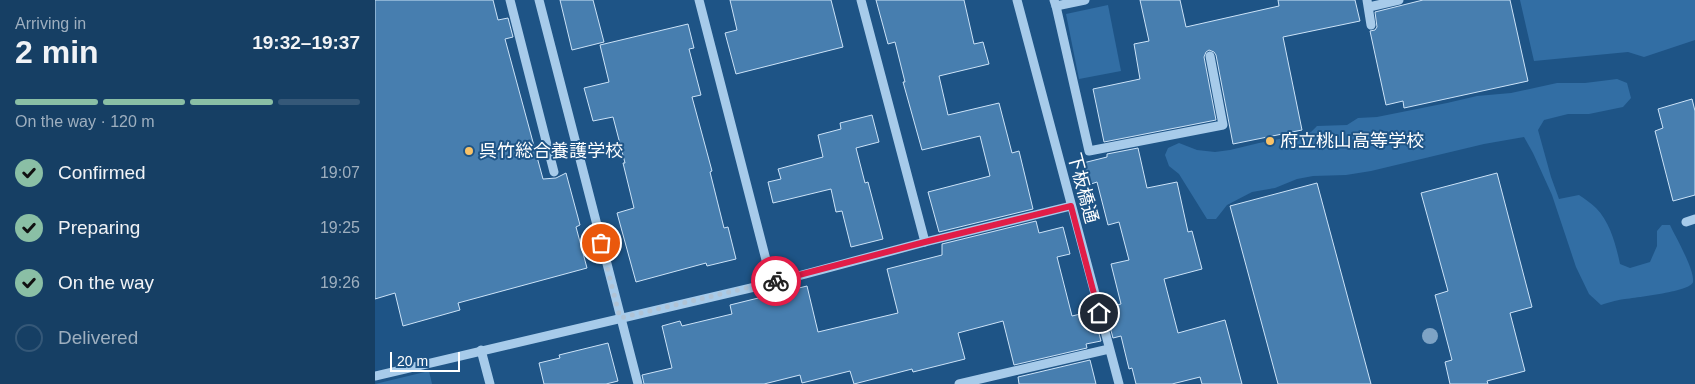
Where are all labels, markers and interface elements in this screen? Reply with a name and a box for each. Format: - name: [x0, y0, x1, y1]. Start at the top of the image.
- text: Arriving in: [15, 15, 86, 32]
- text: 19:32–19:37: [252, 32, 360, 53]
- text: 2 min: [15, 34, 99, 70]
- text: On the way · 120 m: [15, 113, 155, 130]
- place label: 府立桃山高等学校: [1280, 131, 1424, 151]
- marker: 府立桃山高等学校: [1264, 135, 1276, 147]
- place label: 呉竹総合養護学校: [479, 141, 623, 161]
- marker: 呉竹総合養護学校: [463, 145, 475, 157]
- street label: 下板橋通: [1064, 151, 1102, 225]
- icon: check: [15, 159, 43, 187]
- text: Confirmed: [58, 162, 146, 183]
- text: 19:07: [320, 164, 360, 181]
- icon: check: [15, 214, 43, 242]
- text: Preparing: [58, 217, 140, 238]
- text: 19:25: [320, 219, 360, 236]
- pin: [580, 222, 622, 264]
- icon: bag: [587, 229, 615, 257]
- courier: [751, 256, 801, 306]
- icon: bike: [762, 267, 790, 295]
- icon: check: [15, 269, 43, 297]
- text: On the way: [58, 272, 154, 293]
- text: 19:26: [320, 274, 360, 291]
- pin: [1078, 292, 1120, 334]
- icon: home: [1085, 299, 1113, 327]
- text: Delivered: [58, 327, 138, 348]
- scale bar: [390, 349, 460, 372]
- text: 20 m: [397, 353, 428, 369]

